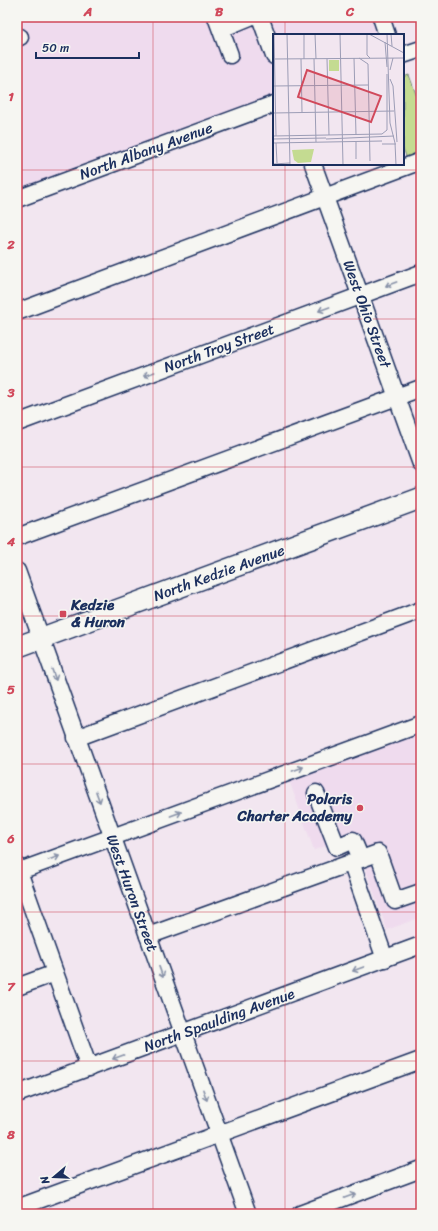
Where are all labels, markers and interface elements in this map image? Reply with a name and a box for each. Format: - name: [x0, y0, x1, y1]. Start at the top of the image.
- text: A: [83, 0, 92, 23]
- text: B: [215, 0, 224, 23]
- text: C: [345, 0, 355, 23]
- scale bar: [36, 34, 139, 60]
- inset map: [273, 34, 404, 165]
- text: 50 m: [42, 37, 69, 59]
- text: 1: [8, 85, 14, 108]
- street label: North Albany Avenue: [76, 115, 217, 187]
- text: 2: [6, 233, 15, 256]
- street label: West Ohio Street: [335, 256, 399, 373]
- one-way arrow: [384, 281, 397, 288]
- one-way arrow: [318, 305, 330, 313]
- street label: North Troy Street: [160, 316, 278, 380]
- one-way arrow: [144, 370, 156, 378]
- text: 3: [6, 381, 15, 404]
- text: 4: [6, 530, 16, 553]
- street label: North Kedzie Avenue: [150, 537, 289, 609]
- place label: Kedzie & Huron: [70, 592, 126, 635]
- marker: Kedzie & Huron: [58, 609, 68, 619]
- one-way arrow: [51, 669, 58, 682]
- text: 5: [7, 678, 15, 701]
- one-way arrow: [291, 765, 304, 772]
- place label: Polaris Charter Academy: [237, 786, 353, 829]
- one-way arrow: [95, 791, 102, 804]
- marker: Polaris Charter Academy: [355, 803, 365, 813]
- one-way arrow: [169, 809, 181, 817]
- text: 6: [6, 827, 15, 850]
- street label: West Huron Street: [99, 831, 165, 956]
- one-way arrow: [47, 854, 59, 862]
- one-way arrow: [353, 965, 365, 973]
- one-way arrow: [158, 966, 166, 978]
- text: 7: [7, 975, 16, 998]
- street label: North Spaulding Avenue: [140, 981, 298, 1059]
- one-way arrow: [112, 1054, 124, 1062]
- one-way arrow: [202, 1088, 210, 1100]
- text: 8: [6, 1123, 15, 1146]
- north arrow: [34, 1157, 74, 1197]
- text: N: [35, 1173, 56, 1188]
- one-way arrow: [343, 1191, 355, 1199]

